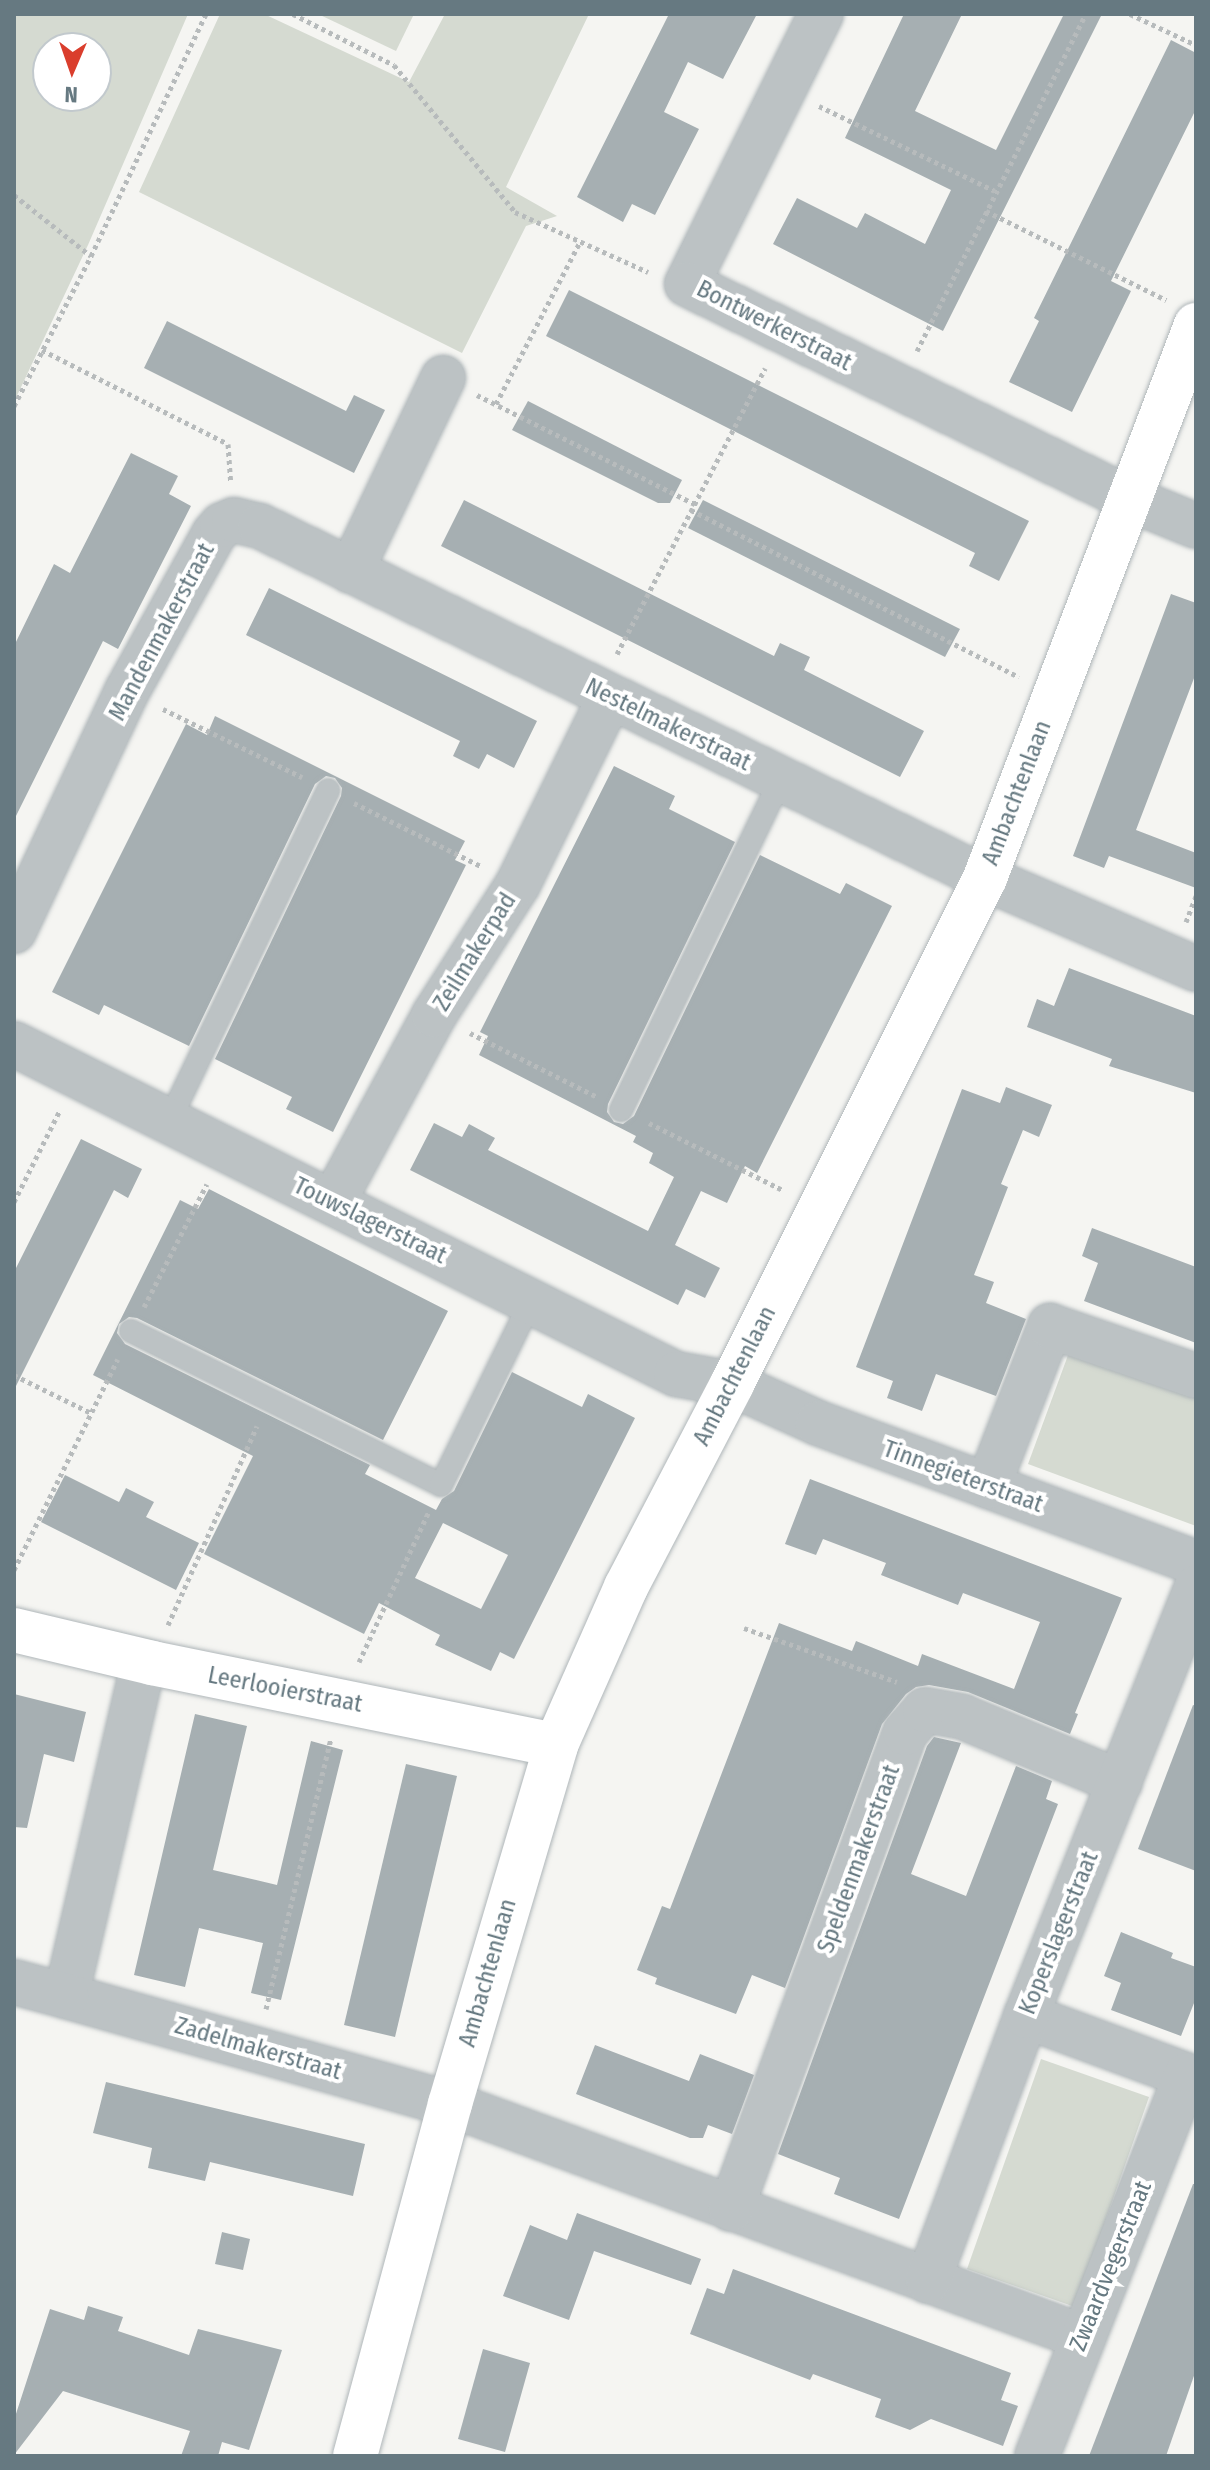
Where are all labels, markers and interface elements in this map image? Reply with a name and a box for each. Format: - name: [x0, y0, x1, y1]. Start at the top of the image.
- north arrow: [32, 32, 112, 112]
- text: N: [64, 81, 78, 108]
- street label: Bontwerkerstraat: [692, 275, 856, 377]
- street label: Mandenmakerstraat: [103, 538, 221, 726]
- street label: Nestelmakerstraat: [581, 673, 755, 777]
- street label: Ambachtenlaan: [976, 717, 1058, 869]
- street label: Zeilmakerpad: [427, 888, 523, 1016]
- street label: Touwslagerstraat: [289, 1172, 451, 1270]
- street label: Ambachtenlaan: [688, 1301, 782, 1451]
- street label: Tinnegieterstraat: [879, 1435, 1047, 1519]
- street label: Leerlooierstraat: [205, 1661, 365, 1719]
- street label: Speldenmakerstraat: [812, 1761, 906, 1957]
- street label: Koperslagerstraat: [1013, 1847, 1105, 2019]
- street label: Ambachtenlaan: [453, 1896, 523, 2050]
- street label: Zadelmakerstraat: [171, 2011, 345, 2087]
- street label: Zwaardvegerstraat: [1064, 2177, 1158, 2355]

